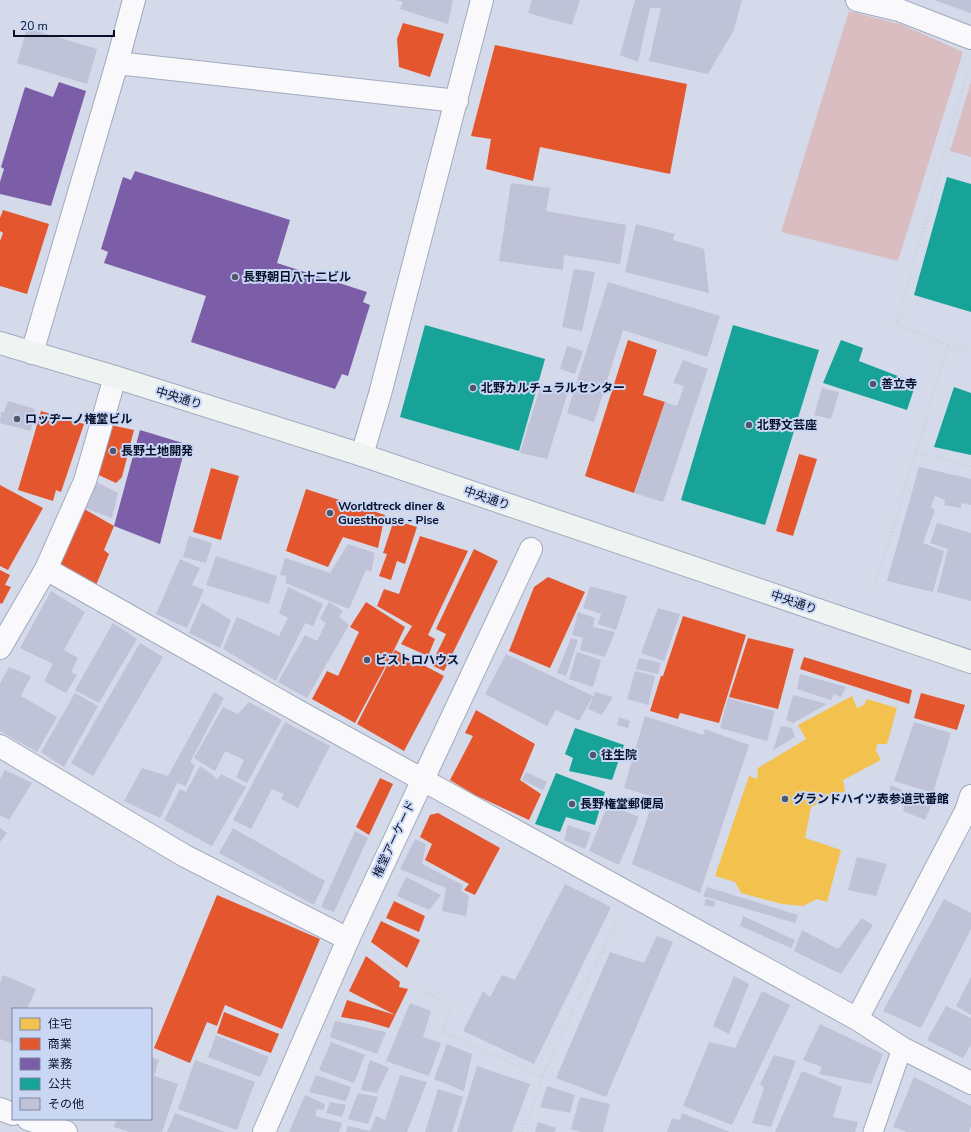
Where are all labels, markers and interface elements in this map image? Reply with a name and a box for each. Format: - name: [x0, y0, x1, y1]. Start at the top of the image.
- scale bar: [14, 12, 114, 38]
- text: 20 m: [20, 18, 48, 34]
- place label: 長野朝日八十二ビル: [243, 269, 351, 285]
- marker: 長野朝日八十二ビル: [230, 272, 240, 282]
- place label: 善立寺: [881, 376, 917, 392]
- marker: 善立寺: [868, 379, 878, 389]
- place label: 北野カルチュラルセンター: [481, 380, 625, 396]
- street label: 中央通り: [154, 383, 204, 413]
- marker: 北野カルチュラルセンター: [468, 383, 478, 393]
- place label: ロッヂーノ権堂ビル: [25, 411, 132, 427]
- marker: ロッヂーノ権堂ビル: [12, 414, 22, 424]
- place label: 北野文芸座: [757, 417, 817, 433]
- marker: 北野文芸座: [744, 420, 754, 430]
- place label: 長野土地開発: [121, 443, 193, 459]
- marker: 長野土地開発: [108, 446, 118, 456]
- street label: 中央通り: [462, 483, 512, 513]
- place label: Worldtreck diner & Guesthouse - Pise: [338, 498, 445, 528]
- marker: Worldtreck diner & Guesthouse - Pise: [325, 508, 335, 518]
- street label: 中央通り: [769, 587, 819, 617]
- place label: ビストロハウス: [375, 652, 459, 668]
- marker: ビストロハウス: [362, 655, 372, 665]
- place label: 往生院: [601, 747, 637, 763]
- marker: 往生院: [588, 750, 598, 760]
- place label: グランドハイツ表参道弐番館: [793, 791, 949, 807]
- marker: グランドハイツ表参道弐番館: [780, 794, 790, 804]
- place label: 長野権堂郵便局: [580, 796, 664, 812]
- street label: 権堂アーケード: [369, 798, 419, 880]
- marker: 長野権堂郵便局: [567, 799, 577, 809]
- legend: [12, 1008, 152, 1120]
- text: 住宅: [48, 1016, 72, 1032]
- text: 商業: [48, 1036, 72, 1052]
- text: 業務: [48, 1056, 72, 1072]
- text: 公共: [48, 1076, 72, 1092]
- text: その他: [48, 1096, 84, 1112]

